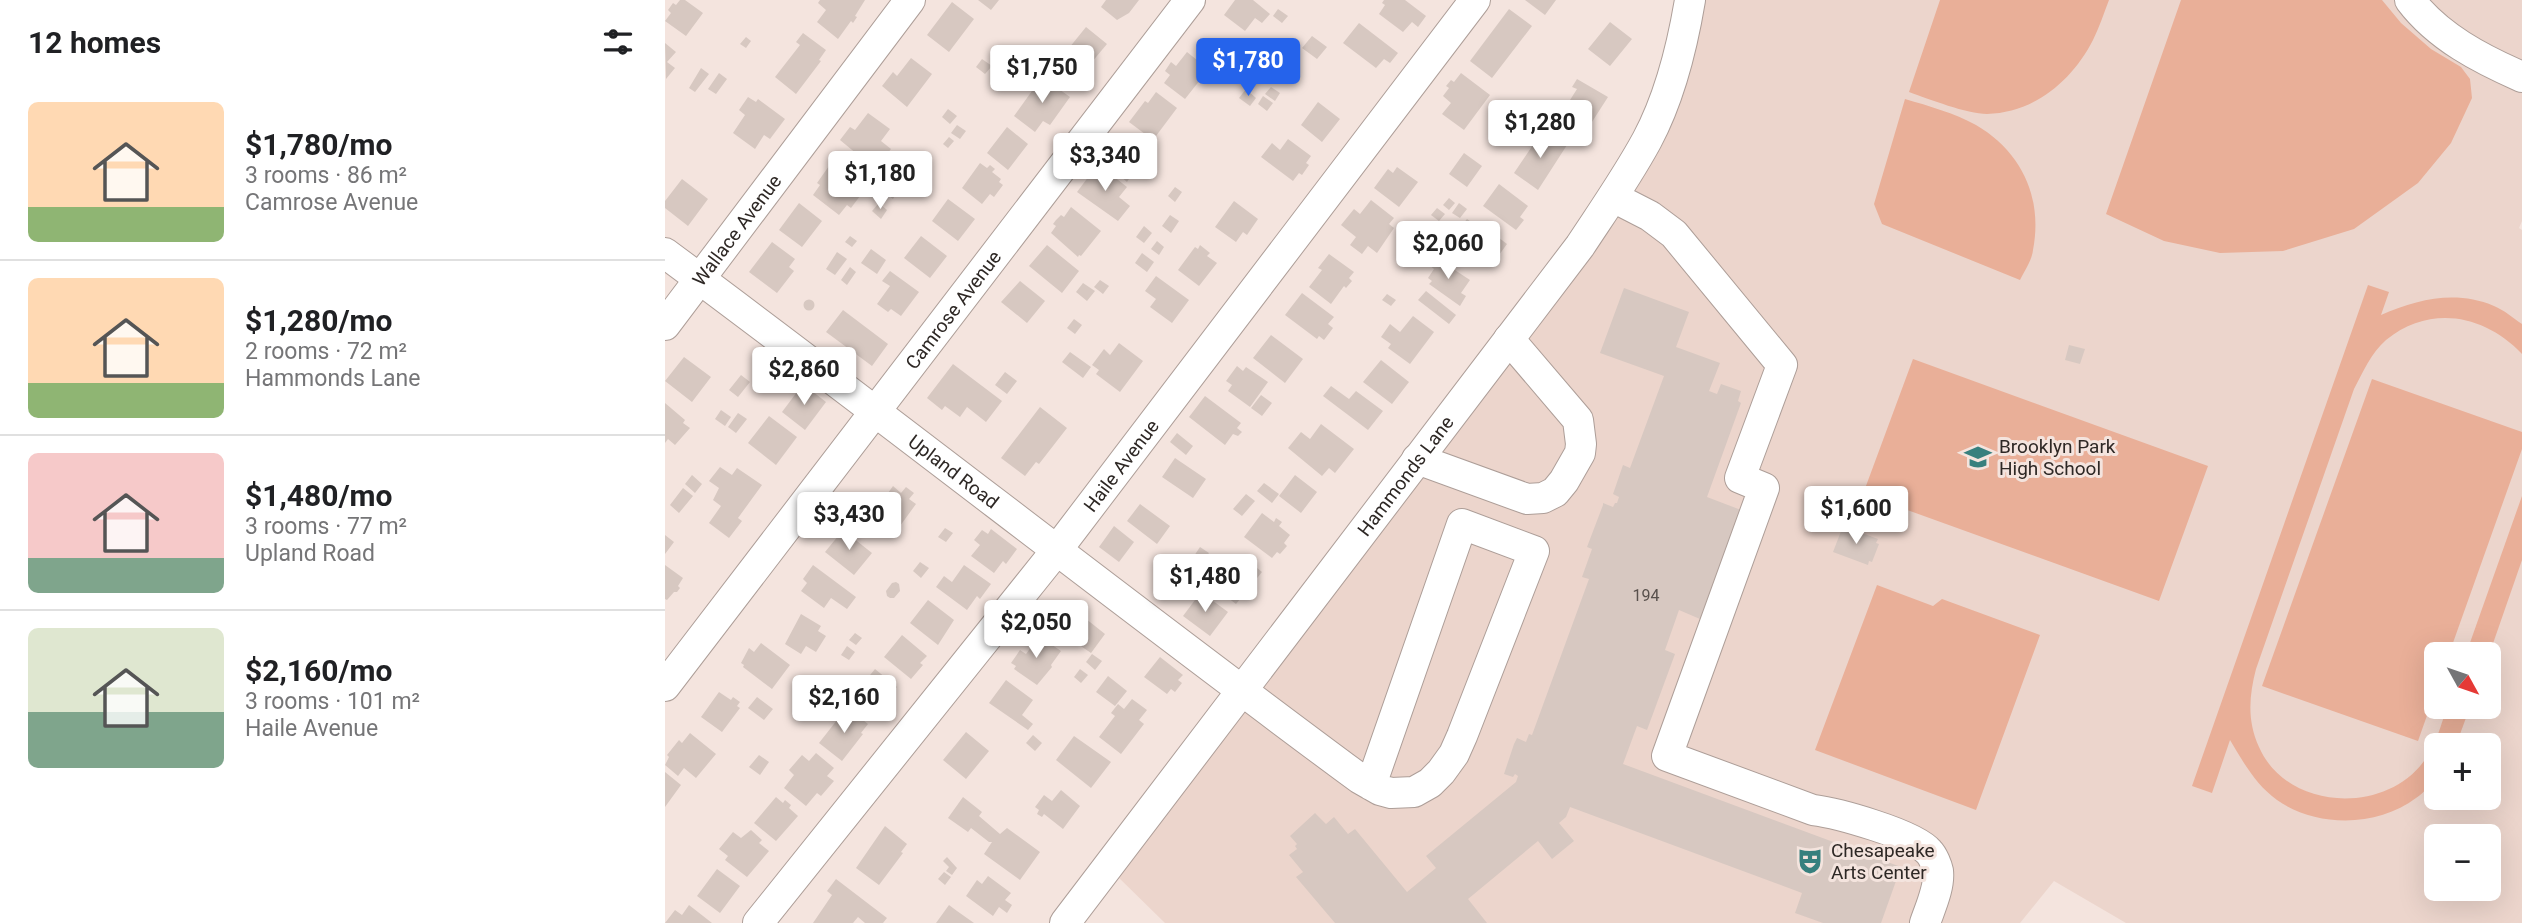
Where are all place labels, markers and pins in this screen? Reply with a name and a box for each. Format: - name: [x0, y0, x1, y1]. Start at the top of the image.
- pin: $1,780: [1191, 38, 1305, 98]
- pin: $1,750: [985, 46, 1099, 105]
- pin: $1,280: [1483, 100, 1597, 160]
- pin: $3,340: [1048, 134, 1162, 193]
- pin: $1,180: [823, 152, 937, 211]
- pin: $2,060: [1391, 222, 1505, 281]
- pin: $2,860: [747, 348, 861, 407]
- place label: Brooklyn Park High School: [1999, 435, 2116, 480]
- school or university icon: Brooklyn Park High School: [1963, 442, 1993, 472]
- pin: $1,600: [1799, 486, 1913, 546]
- pin: $3,430: [792, 492, 906, 552]
- pin: $1,480: [1148, 554, 1262, 614]
- pin: $2,050: [979, 600, 1093, 660]
- pin: $2,160: [787, 676, 901, 735]
- place label: Chesapeake Arts Center: [1831, 839, 1935, 884]
- theatre icon: Chesapeake Arts Center: [1795, 846, 1825, 876]

